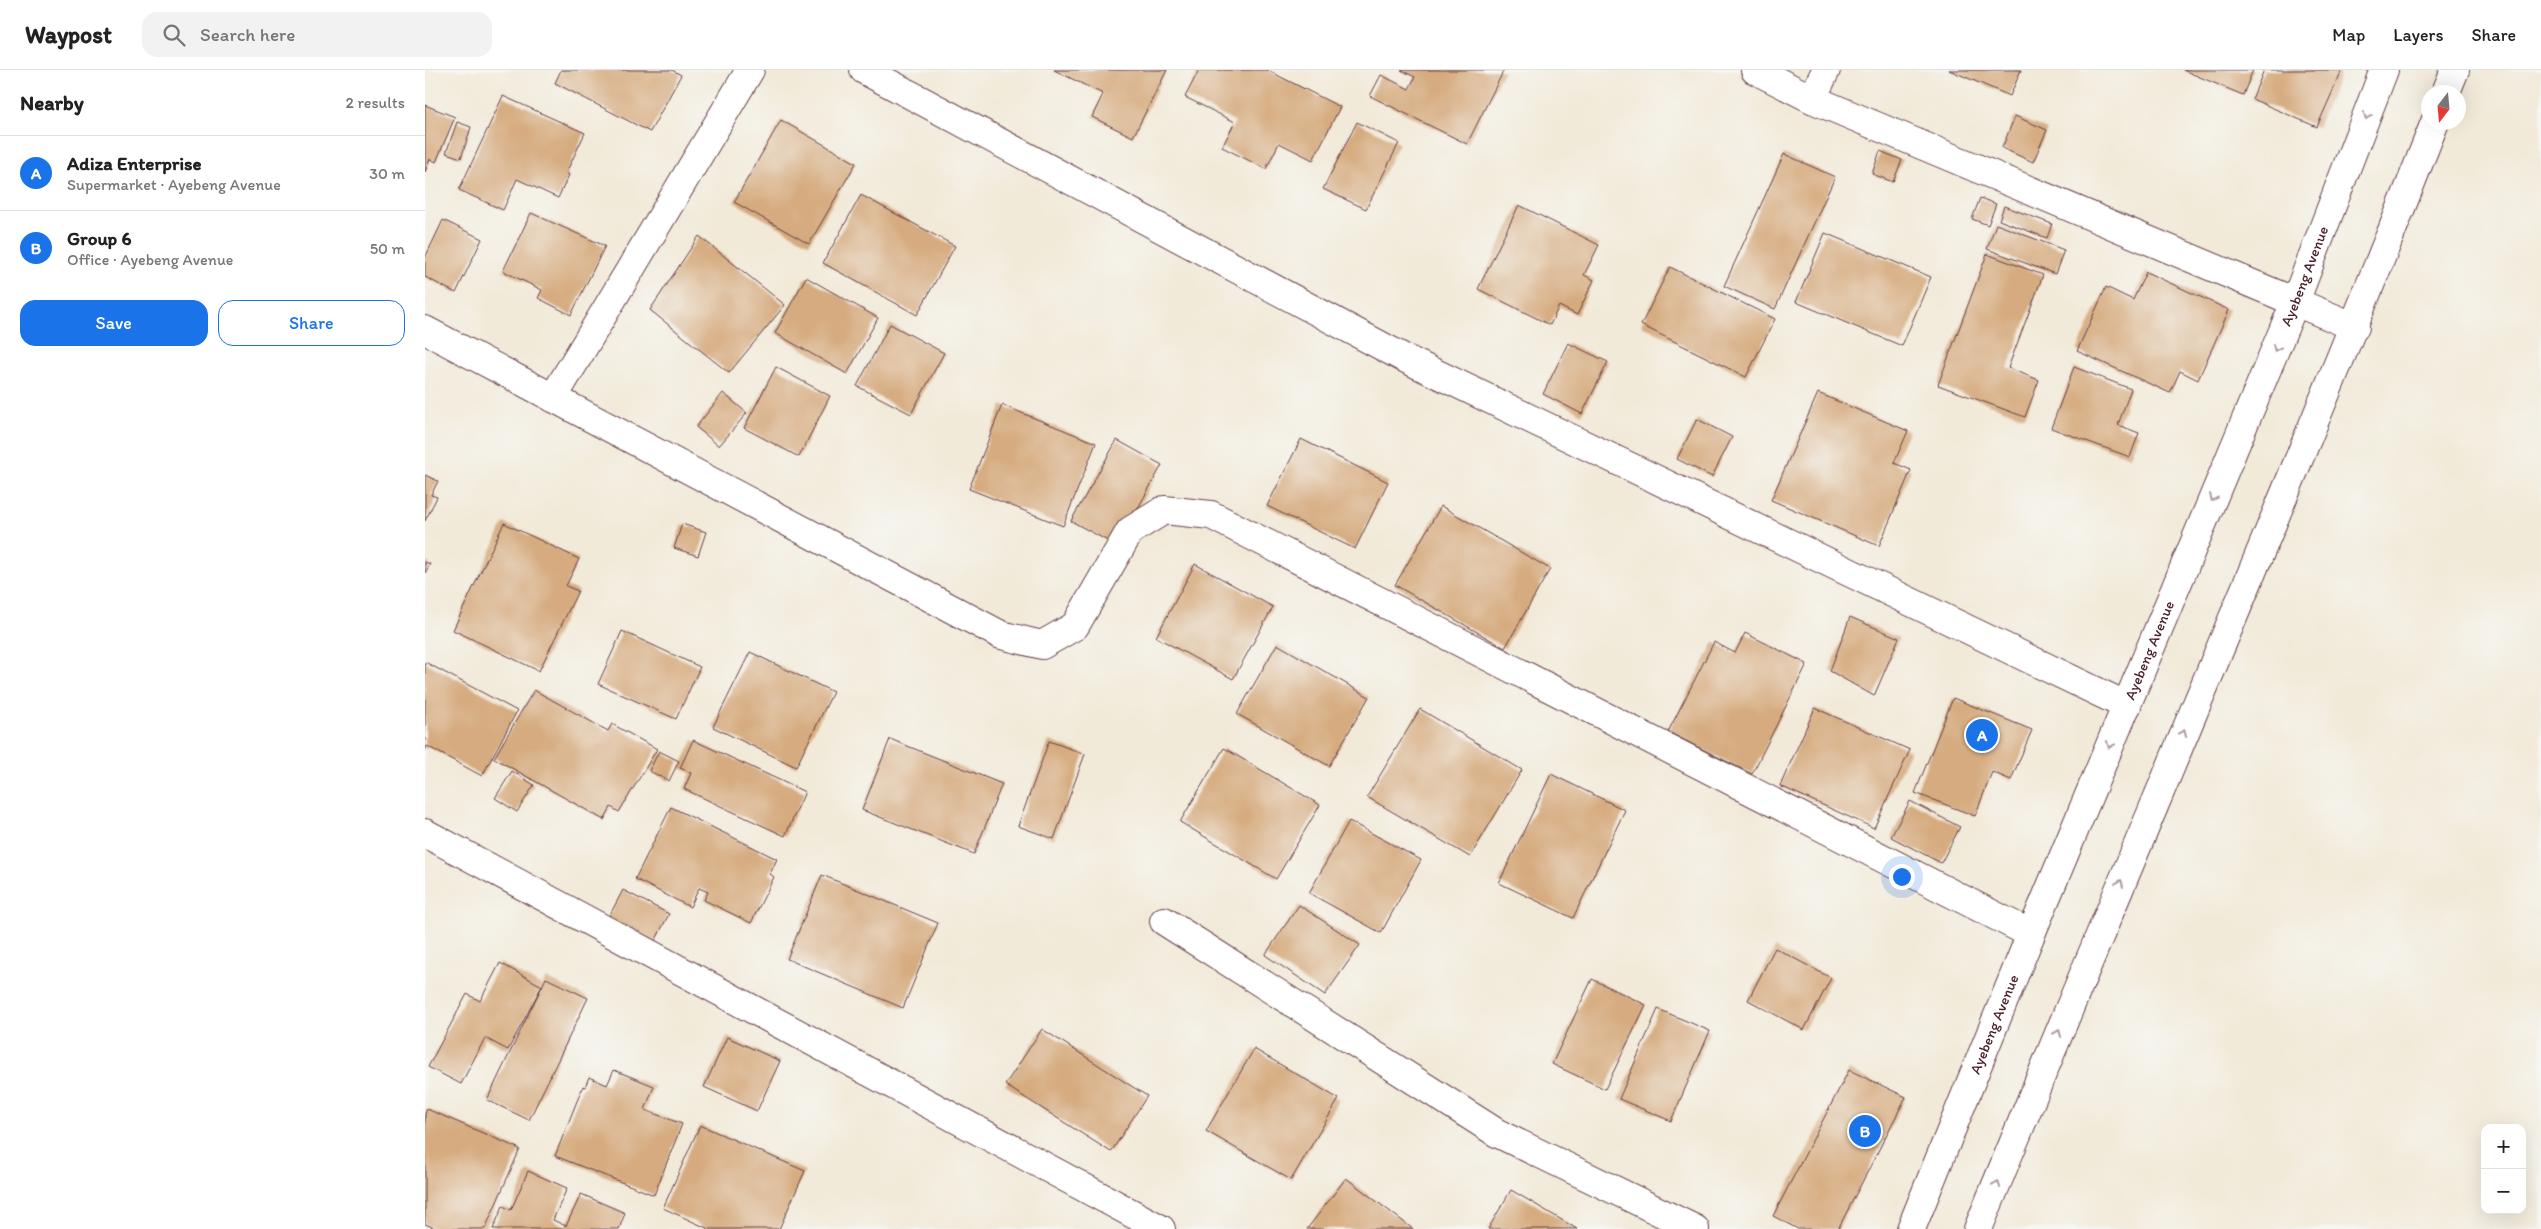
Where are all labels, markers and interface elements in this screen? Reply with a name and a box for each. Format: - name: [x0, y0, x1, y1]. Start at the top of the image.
- search box: [142, 12, 492, 57]
- text: Waypost: [25, 20, 112, 49]
- icon: search: [160, 21, 188, 49]
- text: Search here: [200, 23, 295, 46]
- text: Map: [2332, 24, 2365, 46]
- text: Layers: [2393, 24, 2443, 46]
- text: Share: [2471, 24, 2516, 46]
- north arrow: [2421, 85, 2466, 130]
- text: Nearby: [20, 90, 84, 115]
- text: 2 results: [345, 93, 405, 112]
- one-way arrow: [2363, 111, 2373, 119]
- text: Adiza Enterprise: [67, 152, 202, 175]
- text: A: [31, 164, 41, 183]
- text: 30 m: [369, 164, 405, 183]
- text: Supermarket · Ayebeng Avenue: [67, 175, 281, 194]
- street label: Ayebeng Avenue: [2277, 224, 2332, 329]
- text: Group 6: [67, 227, 131, 250]
- text: B: [31, 239, 41, 258]
- text: 50 m: [370, 239, 405, 258]
- text: Office · Ayebeng Avenue: [67, 250, 233, 269]
- button: Save: [20, 300, 208, 346]
- button: Share: [218, 300, 405, 346]
- one-way arrow: [2271, 343, 2282, 352]
- one-way arrow: [2209, 493, 2220, 502]
- street label: Ayebeng Avenue: [2121, 598, 2178, 703]
- pin: A: [1966, 716, 1998, 754]
- one-way arrow: [2177, 729, 2187, 738]
- one-way arrow: [2106, 740, 2117, 749]
- your location: [1889, 864, 1915, 890]
- one-way arrow: [2114, 879, 2125, 888]
- street label: Ayebeng Avenue: [1966, 972, 2023, 1077]
- one-way arrow: [2052, 1030, 2062, 1038]
- pin: B: [1849, 1112, 1881, 1150]
- map controls: [2481, 1124, 2526, 1214]
- button: +: [2481, 1124, 2526, 1169]
- button: −: [2481, 1169, 2526, 1214]
- one-way arrow: [1990, 1180, 2001, 1189]

